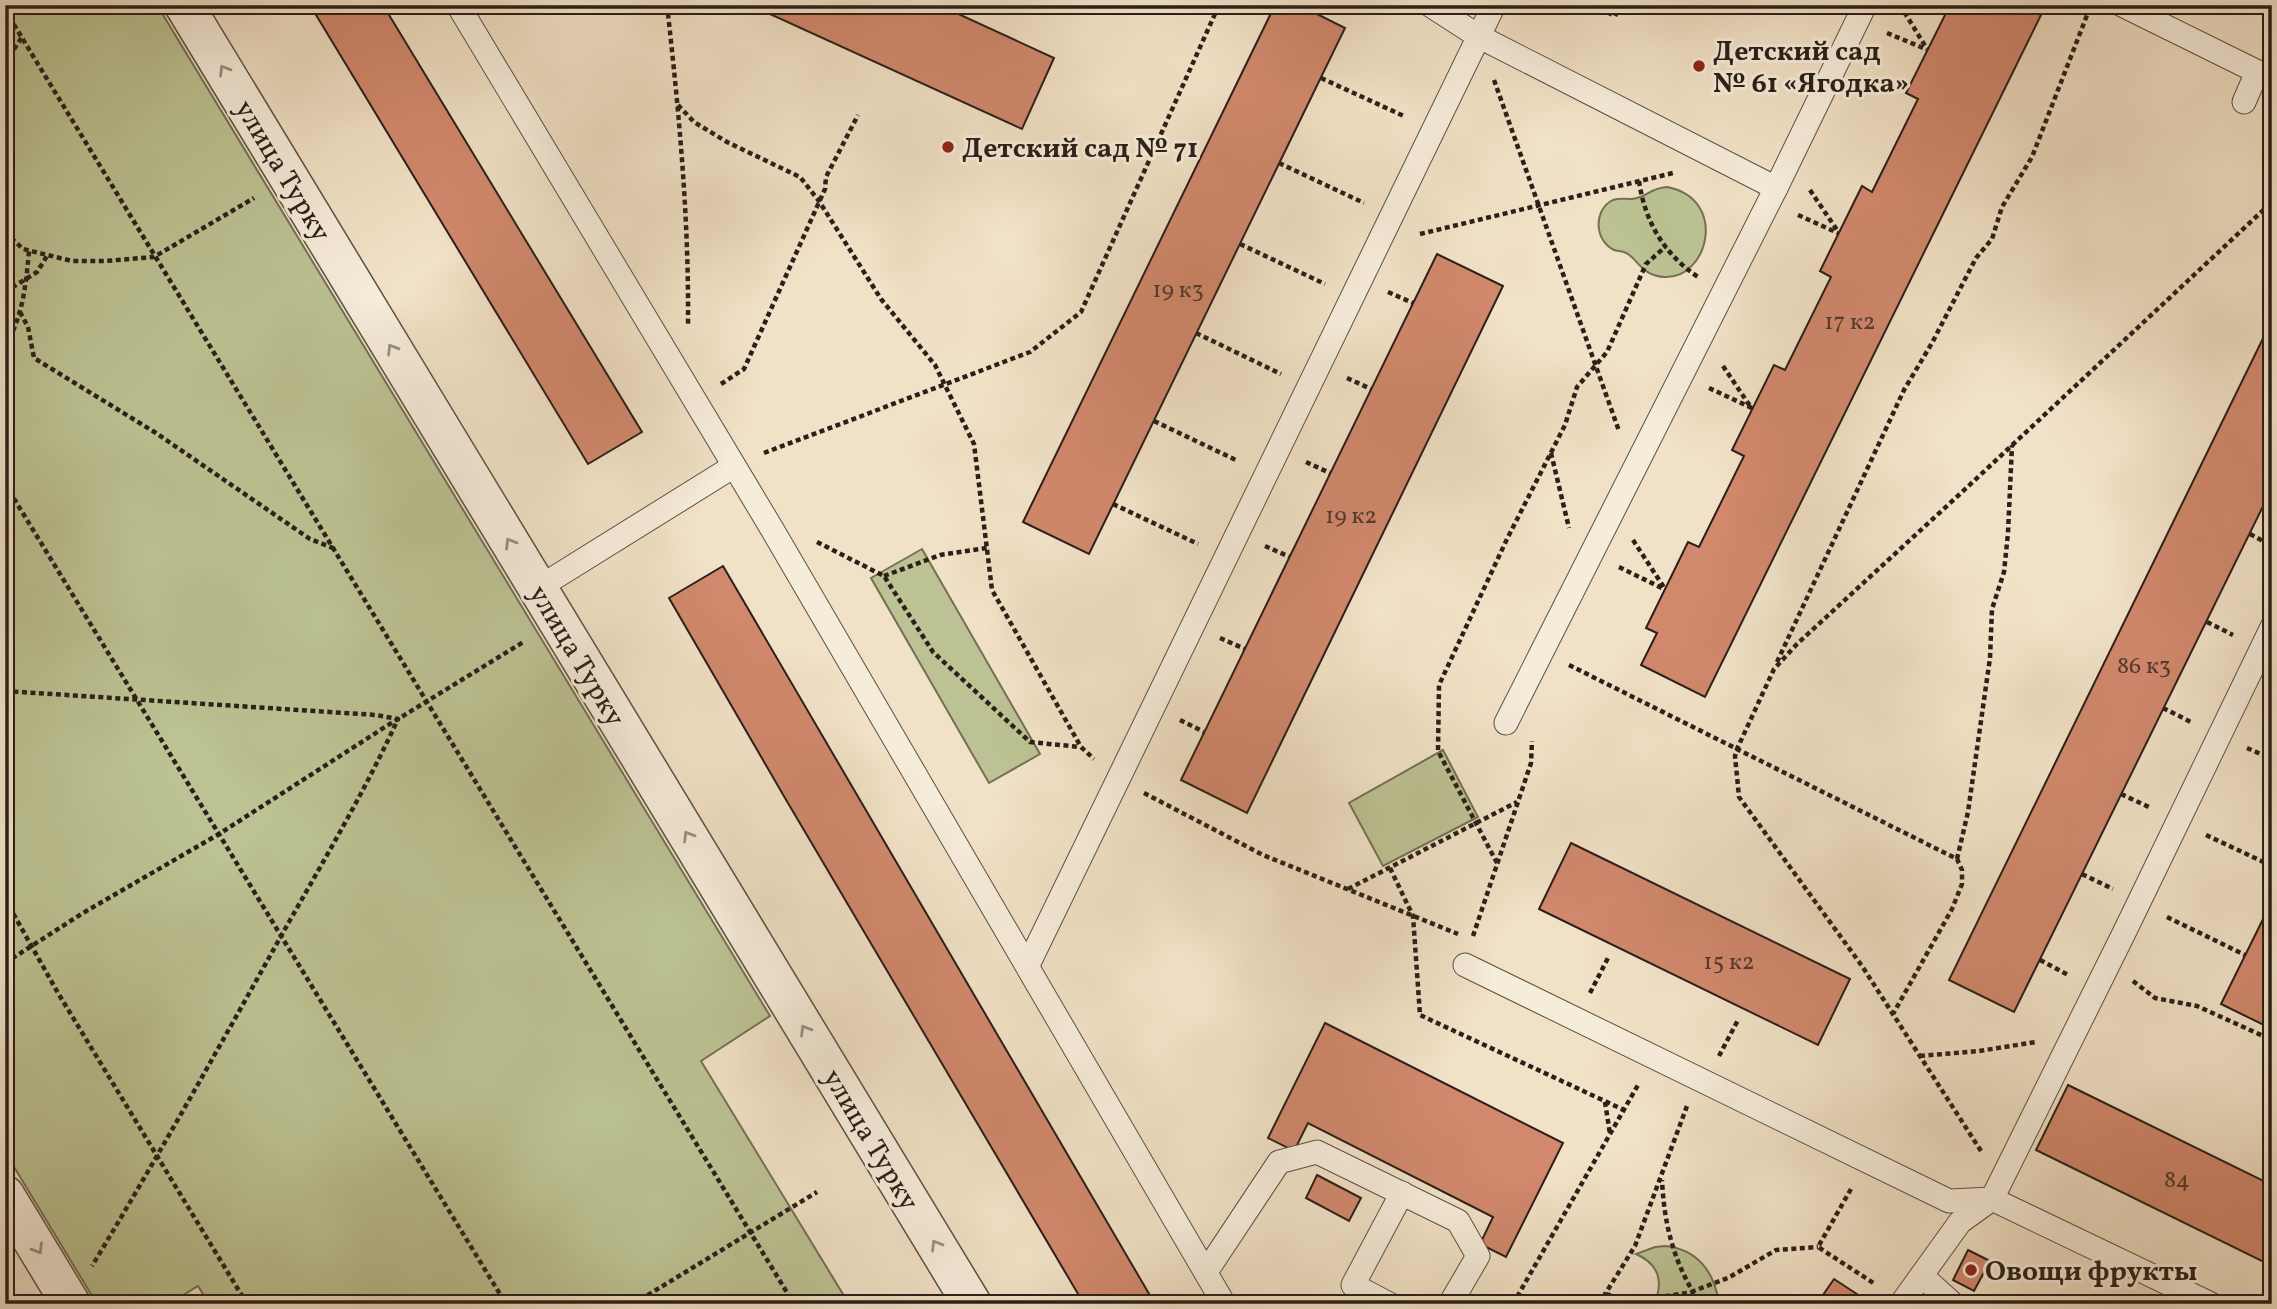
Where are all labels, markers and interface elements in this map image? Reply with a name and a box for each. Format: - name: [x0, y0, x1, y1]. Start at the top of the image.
- place label: Детский сад № 61 «Ягодка»: [1713, 33, 1909, 104]
- marker: Детский сад № 61 «Ягодка»: [1691, 58, 1707, 74]
- one-way arrow: [219, 65, 232, 78]
- street label: улица Турку: [224, 93, 339, 249]
- place label: Детский сад № 71: [962, 130, 1198, 169]
- marker: Детский сад № 71: [940, 139, 956, 155]
- house number: 19 к3: [1152, 274, 1204, 308]
- house number: 17 к2: [1824, 306, 1876, 340]
- one-way arrow: [388, 343, 401, 356]
- house number: 19 к2: [1325, 500, 1377, 534]
- one-way arrow: [506, 538, 519, 551]
- street label: улица Турку: [518, 578, 633, 734]
- house number: 86 к3: [2117, 650, 2171, 684]
- one-way arrow: [683, 830, 696, 843]
- house number: 15 к2: [1703, 946, 1755, 980]
- one-way arrow: [801, 1025, 814, 1038]
- street label: улица Турку: [812, 1062, 927, 1218]
- house number: 84: [2164, 1164, 2190, 1198]
- one-way arrow: [932, 1240, 945, 1253]
- one-way arrow: [30, 1242, 43, 1255]
- place label: Овощи фрукты: [1985, 1253, 2197, 1292]
- marker: Овощи фрукты: [1963, 1262, 1979, 1278]

